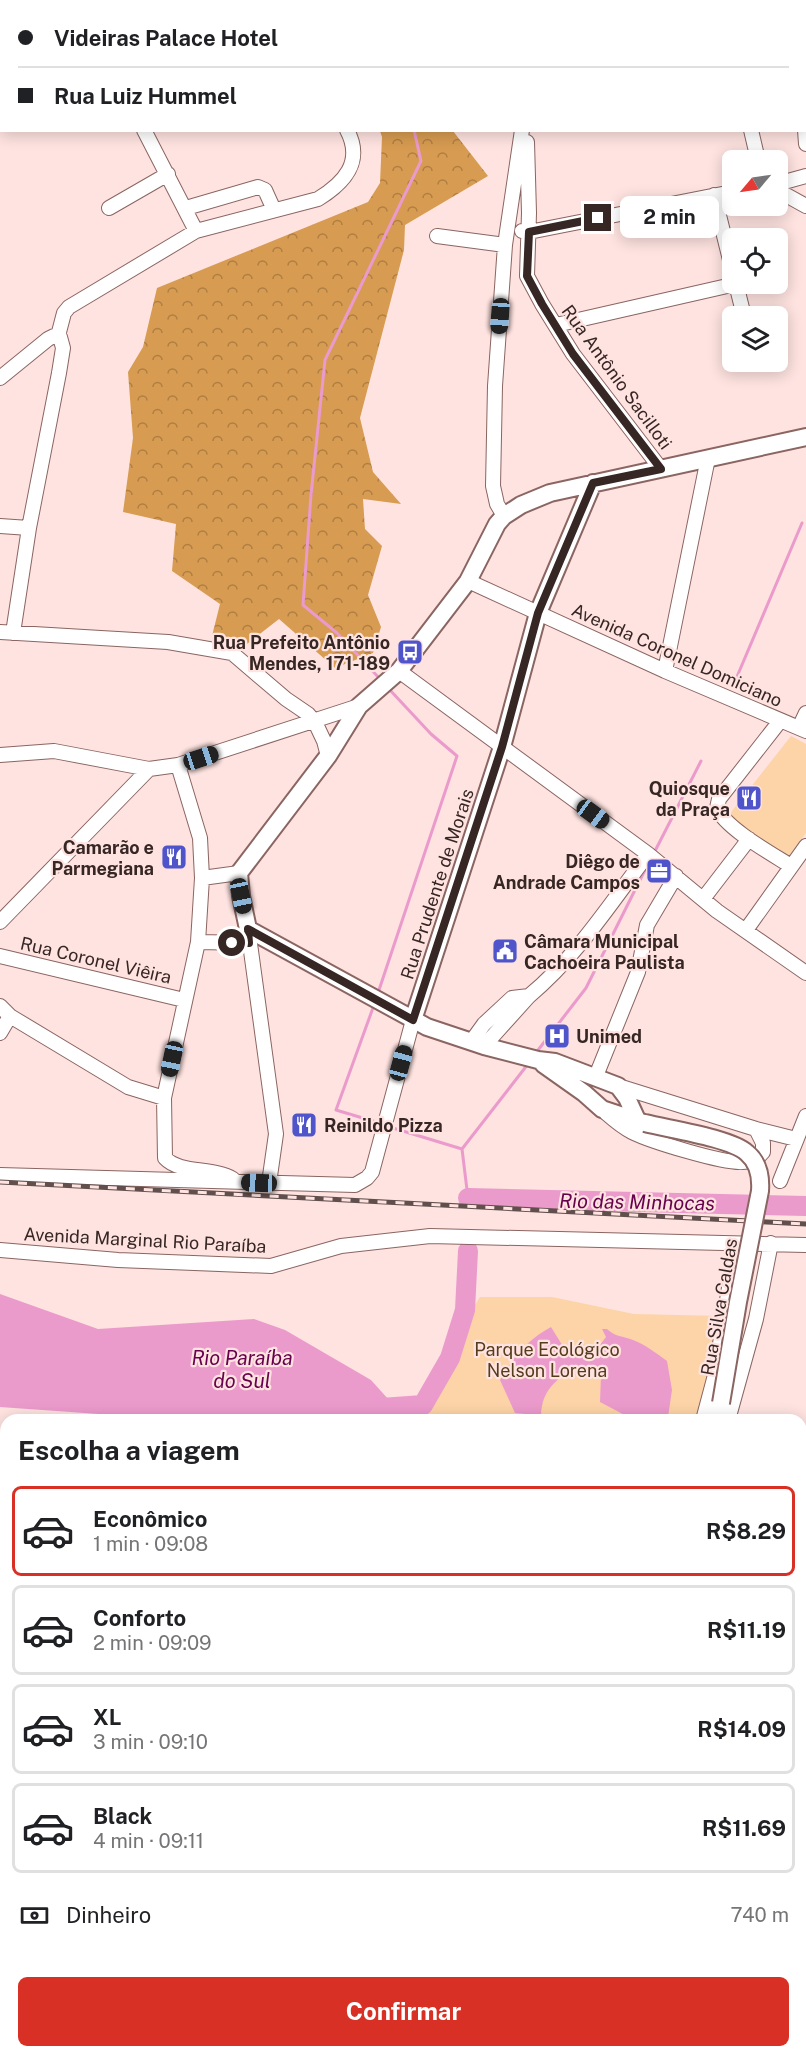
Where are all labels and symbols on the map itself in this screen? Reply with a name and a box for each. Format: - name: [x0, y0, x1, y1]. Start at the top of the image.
- north arrow: [722, 150, 788, 216]
- callout: 2 min: [619, 197, 718, 239]
- route end: [584, 204, 611, 231]
- car: [490, 297, 510, 335]
- street label: Rua Antônio Sacilloti: [558, 301, 676, 453]
- street label: Avenida Coronel Domiciano: [569, 599, 785, 711]
- place label: Rua Prefeito Antônio Mendes, 171-189: [213, 632, 390, 674]
- bus stop icon: Rua Prefeito Antônio Mendes, 171-189: [395, 637, 425, 667]
- car: [181, 744, 221, 772]
- place label: Quiosque da Praça: [649, 778, 730, 820]
- restaurant icon: Quiosque da Praça: [734, 783, 764, 813]
- street label: Rua Prudente de Morais: [396, 786, 478, 982]
- car: [573, 796, 613, 832]
- place label: Camarão e Parmegiana: [51, 837, 154, 879]
- restaurant icon: Camarão e Parmegiana: [159, 842, 189, 872]
- place label: Diêgo de Andrade Campos: [493, 851, 640, 893]
- office icon: Diêgo de Andrade Campos: [644, 856, 674, 886]
- car: [228, 877, 254, 915]
- route start: [218, 929, 245, 956]
- place label: Câmara Municipal Cachoeira Paulista: [524, 931, 685, 973]
- street label: Rua Coronel Viêira: [18, 932, 174, 988]
- public building icon: Câmara Municipal Cachoeira Paulista: [490, 936, 520, 966]
- hospital icon: Unimed: [542, 1021, 572, 1051]
- place label: Unimed: [576, 1026, 642, 1047]
- car: [159, 1040, 185, 1078]
- car: [388, 1043, 414, 1083]
- restaurant icon: Reinildo Pizza: [289, 1110, 319, 1140]
- place label: Reinildo Pizza: [324, 1115, 443, 1136]
- car: [241, 1173, 277, 1193]
- water label: Rio das Minhocas: [559, 1189, 715, 1215]
- street label: Avenida Marginal Rio Paraíba: [23, 1223, 267, 1257]
- street label: Rua Silva Caldas: [697, 1237, 741, 1377]
- park label: Parque Ecológico Nelson Lorena: [474, 1339, 620, 1381]
- water label: Rio Paraíba do Sul: [191, 1346, 293, 1393]

